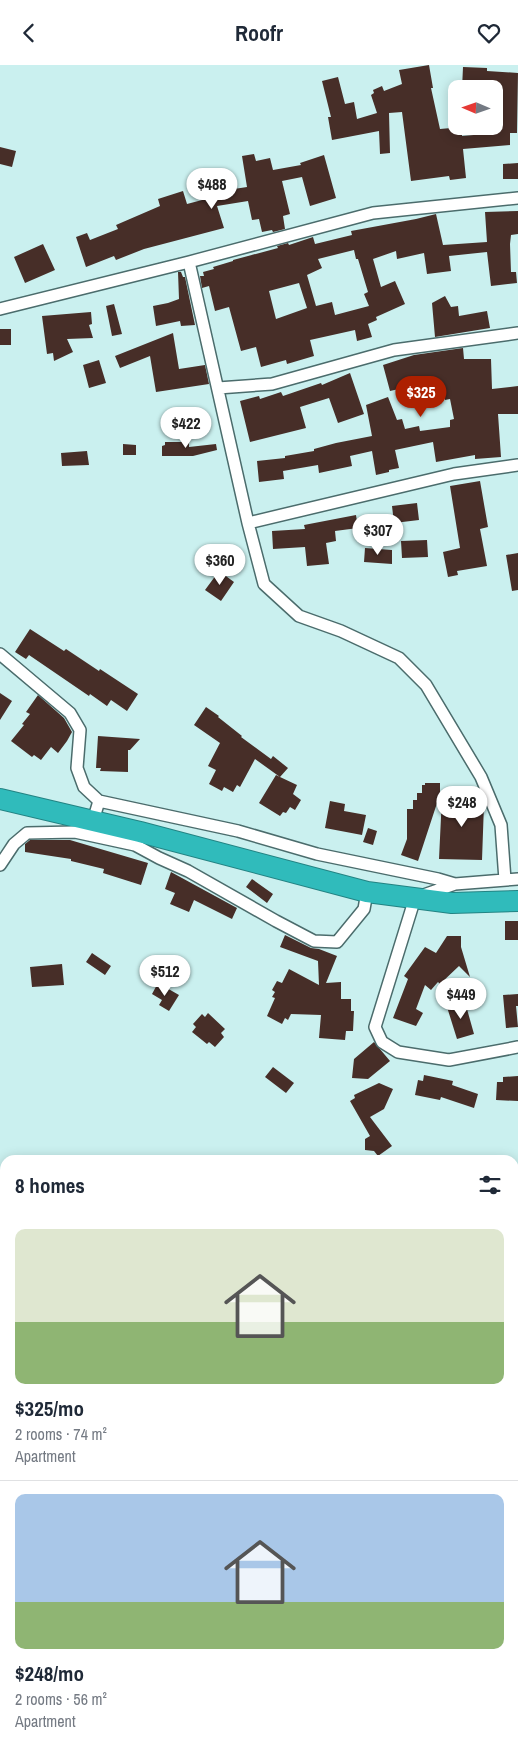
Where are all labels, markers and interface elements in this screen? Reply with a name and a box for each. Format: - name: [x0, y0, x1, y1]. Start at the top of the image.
- text: Roofr: [235, 18, 283, 48]
- icon: back: [15, 19, 43, 47]
- icon: heart: [475, 19, 503, 47]
- north arrow: [448, 80, 502, 135]
- map controls: [448, 80, 503, 135]
- pin: $488: [182, 167, 242, 210]
- text: $488: [197, 173, 227, 195]
- pin: $325: [391, 375, 451, 418]
- text: $325: [406, 381, 436, 403]
- pin: $422: [156, 407, 216, 449]
- text: $422: [171, 412, 201, 434]
- pin: $307: [348, 513, 408, 556]
- text: $307: [363, 519, 393, 541]
- pin: $360: [190, 543, 250, 586]
- text: $360: [205, 549, 235, 571]
- pin: $248: [432, 785, 492, 828]
- text: $248: [447, 791, 477, 813]
- pin: $512: [135, 955, 195, 997]
- text: $512: [150, 960, 180, 982]
- pin: $449: [431, 977, 491, 1020]
- text: $449: [446, 983, 476, 1005]
- text: 8 homes: [15, 1171, 85, 1200]
- icon: filters: [476, 1171, 504, 1199]
- icon: home: [215, 1261, 305, 1351]
- text: $325/mo: [15, 1394, 84, 1423]
- text: 2 rooms · 74 m²: [15, 1423, 107, 1445]
- text: Apartment: [15, 1445, 76, 1467]
- icon: home: [215, 1527, 305, 1617]
- text: $248/mo: [15, 1659, 84, 1688]
- text: 2 rooms · 56 m²: [15, 1688, 107, 1710]
- text: Apartment: [15, 1710, 76, 1732]

